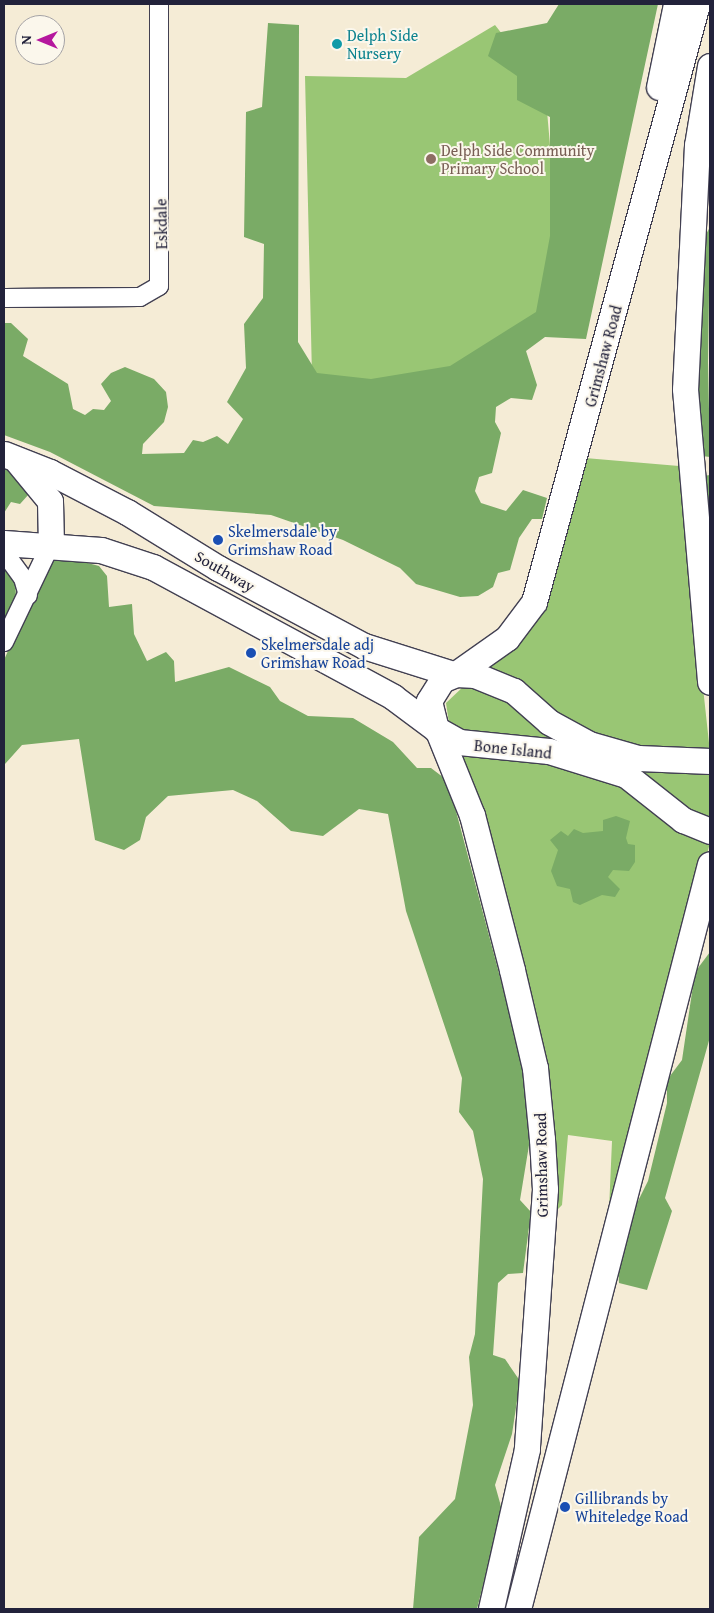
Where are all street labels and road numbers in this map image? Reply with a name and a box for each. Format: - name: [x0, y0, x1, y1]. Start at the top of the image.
- street label: Eskdale: [151, 199, 171, 249]
- street label: Grimshaw Road: [580, 303, 626, 409]
- street label: Southway: [192, 546, 258, 596]
- street label: Bone Island: [473, 735, 553, 763]
- street label: Grimshaw Road: [530, 1113, 552, 1217]

